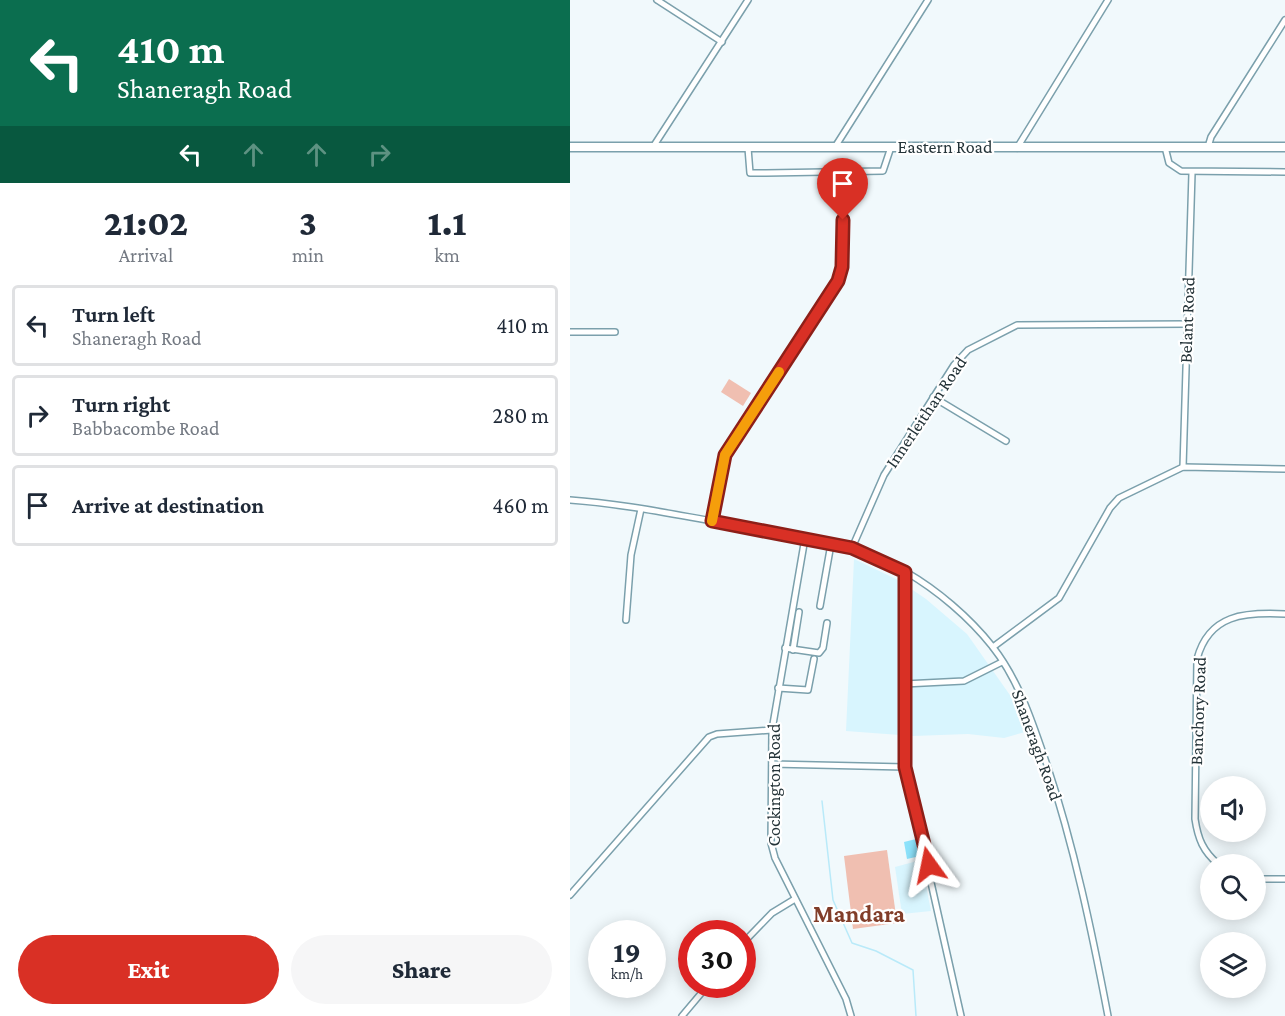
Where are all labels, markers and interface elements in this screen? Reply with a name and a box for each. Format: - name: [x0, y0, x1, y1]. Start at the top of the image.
- icon: left: [18, 24, 96, 102]
- text: 410 m: [117, 25, 225, 72]
- text: Shaneragh Road: [117, 74, 292, 104]
- street label: Eastern Road: [898, 137, 993, 157]
- icon: left: [174, 138, 207, 171]
- icon: ahead: [237, 138, 270, 171]
- icon: ahead: [300, 138, 333, 171]
- icon: right: [363, 138, 396, 171]
- pin: [817, 158, 868, 220]
- icon: arrive: [826, 167, 859, 200]
- text: 21:02: [104, 203, 188, 243]
- text: 3: [299, 203, 317, 243]
- text: 1.1: [428, 203, 466, 243]
- text: Arrival: [119, 244, 173, 266]
- text: min: [292, 244, 324, 266]
- text: km: [434, 244, 460, 266]
- street label: Belant Road: [1175, 276, 1199, 363]
- text: Turn left: [72, 302, 155, 327]
- icon: left: [21, 309, 54, 342]
- text: 410 m: [496, 313, 549, 338]
- text: Shaneragh Road: [72, 327, 202, 349]
- street label: Innerleithan Road: [881, 352, 971, 471]
- text: Turn right: [72, 392, 170, 417]
- icon: right: [21, 399, 54, 432]
- text: 280 m: [492, 403, 549, 428]
- text: Babbacombe Road: [72, 417, 220, 439]
- icon: arrive: [21, 489, 54, 522]
- text: Arrive at destination: [72, 493, 264, 518]
- text: 460 m: [492, 493, 549, 518]
- street label: Banchory Road: [1186, 656, 1210, 766]
- street label: Shaneragh Road: [1008, 687, 1067, 804]
- street label: Cockington Road: [764, 723, 784, 846]
- map controls: [1200, 776, 1266, 998]
- button: sound: [1200, 776, 1266, 842]
- position arrow: [897, 833, 961, 897]
- button: search: [1200, 854, 1266, 920]
- district label: Mandara: [813, 900, 905, 927]
- speed limit sign: 30: [678, 920, 756, 998]
- button: layers: [1200, 932, 1266, 998]
- button: Exit: [18, 935, 279, 1004]
- button: Share: [291, 935, 552, 1004]
- text: 19: [613, 935, 641, 968]
- text: km/h: [611, 966, 643, 982]

